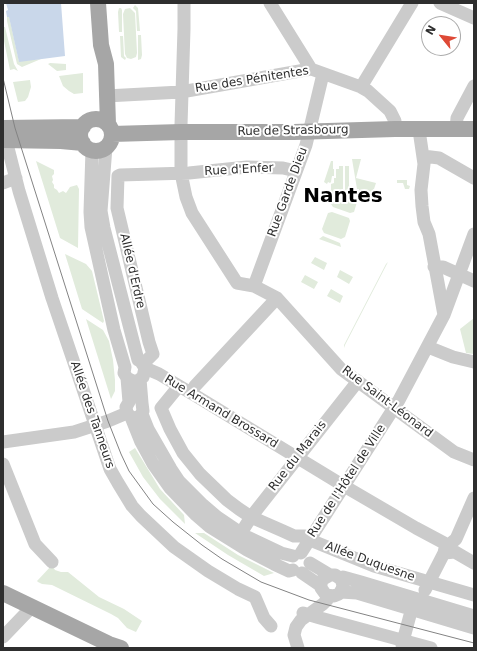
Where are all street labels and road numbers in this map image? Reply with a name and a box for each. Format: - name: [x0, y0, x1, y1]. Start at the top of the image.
- street label: Rue des Pénitentes: [194, 64, 310, 96]
- street label: Rue de Strasbourg: [237, 123, 349, 139]
- street label: Rue Garde Dieu: [265, 145, 311, 239]
- street label: Rue d'Enfer: [204, 161, 274, 179]
- street label: Allée d'Erdre: [116, 232, 148, 310]
- street label: Allée des Tanneurs: [67, 359, 117, 471]
- street label: Rue Saint-Léonard: [339, 363, 435, 441]
- street label: Rue Armand Brossard: [162, 372, 280, 452]
- street label: Rue du Marais: [266, 418, 330, 494]
- street label: Rue de l'Hôtel de Ville: [305, 422, 389, 540]
- street label: Allée Duquesne: [323, 539, 417, 585]

